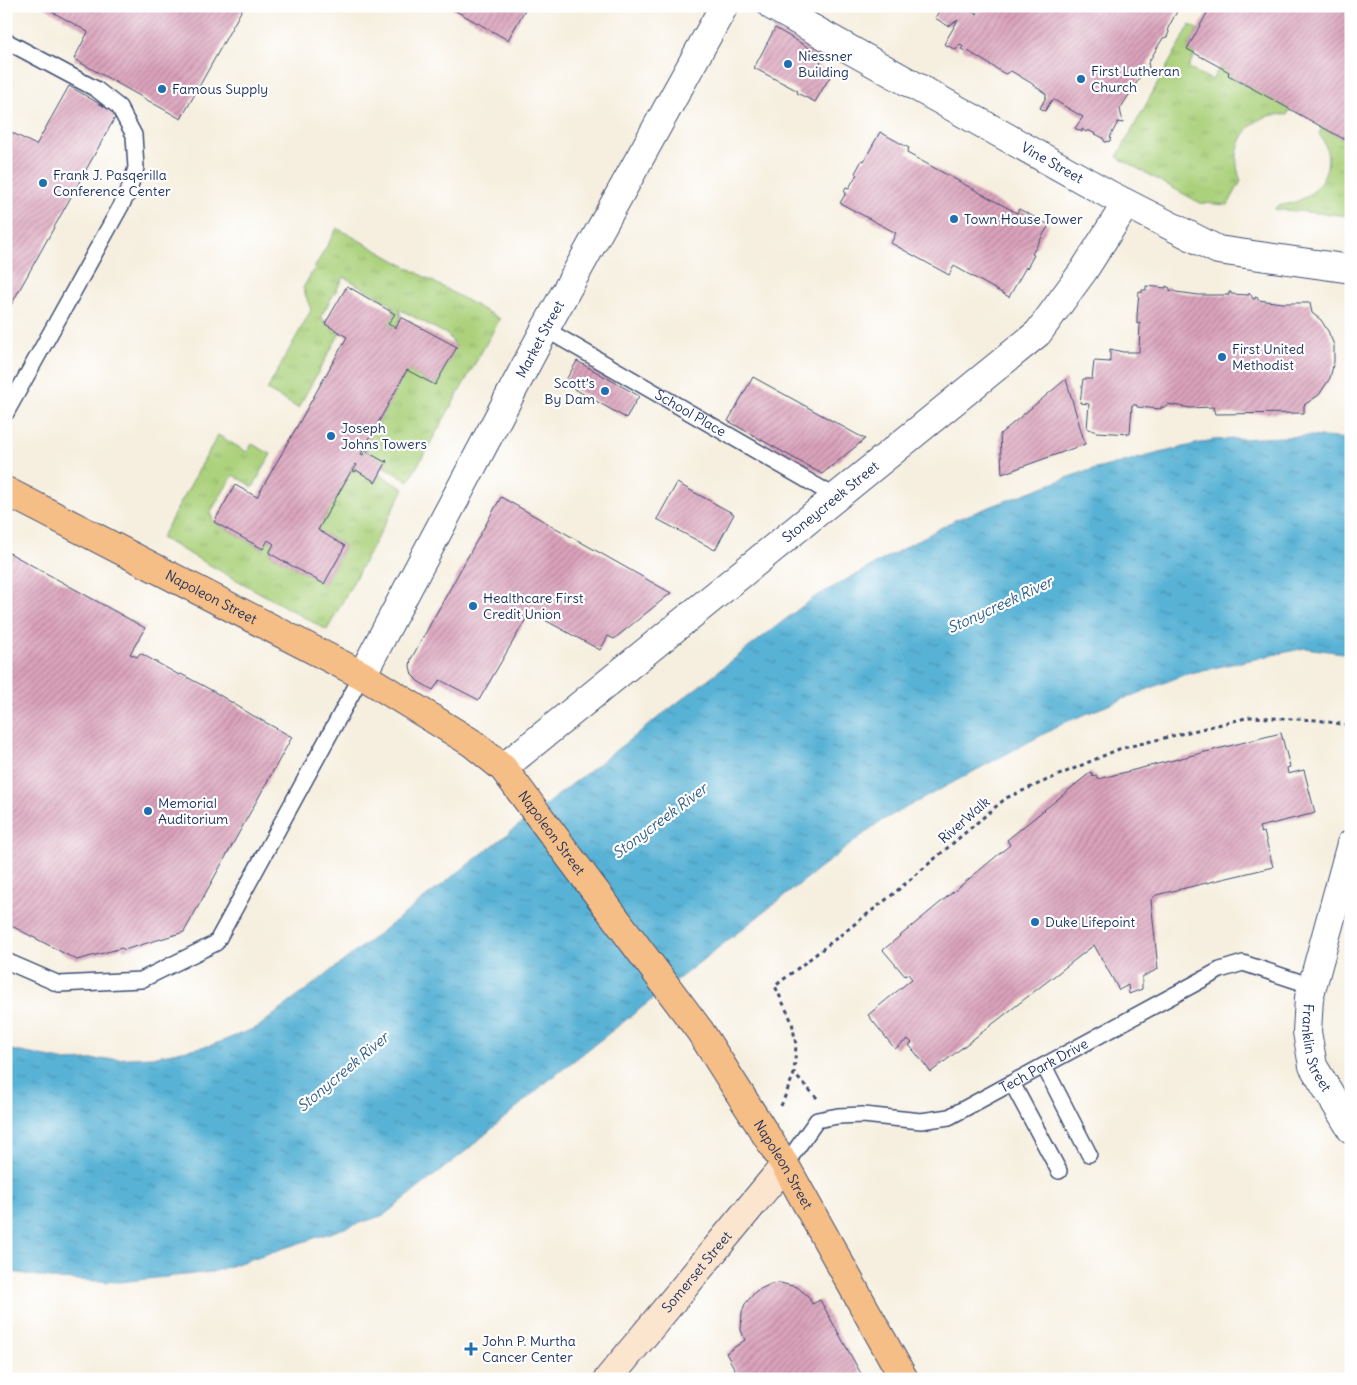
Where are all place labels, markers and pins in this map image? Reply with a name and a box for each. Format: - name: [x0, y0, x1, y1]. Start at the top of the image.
- place label: Niessner Building: [798, 47, 853, 81]
- marker: Niessner Building: [782, 58, 794, 70]
- place label: First Lutheran Church: [1091, 62, 1180, 96]
- marker: First Lutheran Church: [1075, 73, 1087, 85]
- place label: Famous Supply: [172, 80, 268, 98]
- marker: Famous Supply: [156, 83, 168, 95]
- place label: Frank J. Pasqerilla Conference Center: [53, 166, 171, 200]
- marker: Frank J. Pasqerilla Conference Center: [37, 177, 49, 189]
- place label: Town House Tower: [964, 210, 1083, 228]
- marker: Town House Tower: [948, 213, 960, 225]
- place label: First United Methodist: [1232, 340, 1304, 374]
- marker: First United Methodist: [1216, 351, 1228, 363]
- place label: Scott’s By Dam: [544, 374, 595, 408]
- marker: Scott’s By Dam: [599, 385, 611, 397]
- place label: Joseph Johns Towers: [341, 419, 427, 453]
- marker: Joseph Johns Towers: [325, 430, 337, 442]
- place label: Healthcare First Credit Union: [483, 589, 584, 623]
- marker: Healthcare First Credit Union: [467, 600, 479, 612]
- place label: Memorial Auditorium: [158, 794, 228, 828]
- marker: Memorial Auditorium: [142, 805, 154, 817]
- place label: Duke Lifepoint: [1045, 913, 1135, 931]
- marker: Duke Lifepoint: [1029, 916, 1041, 928]
- place label: John P. Murtha Cancer Center: [482, 1332, 576, 1366]
- marker: John P. Murtha Cancer Center: [464, 1342, 478, 1356]

